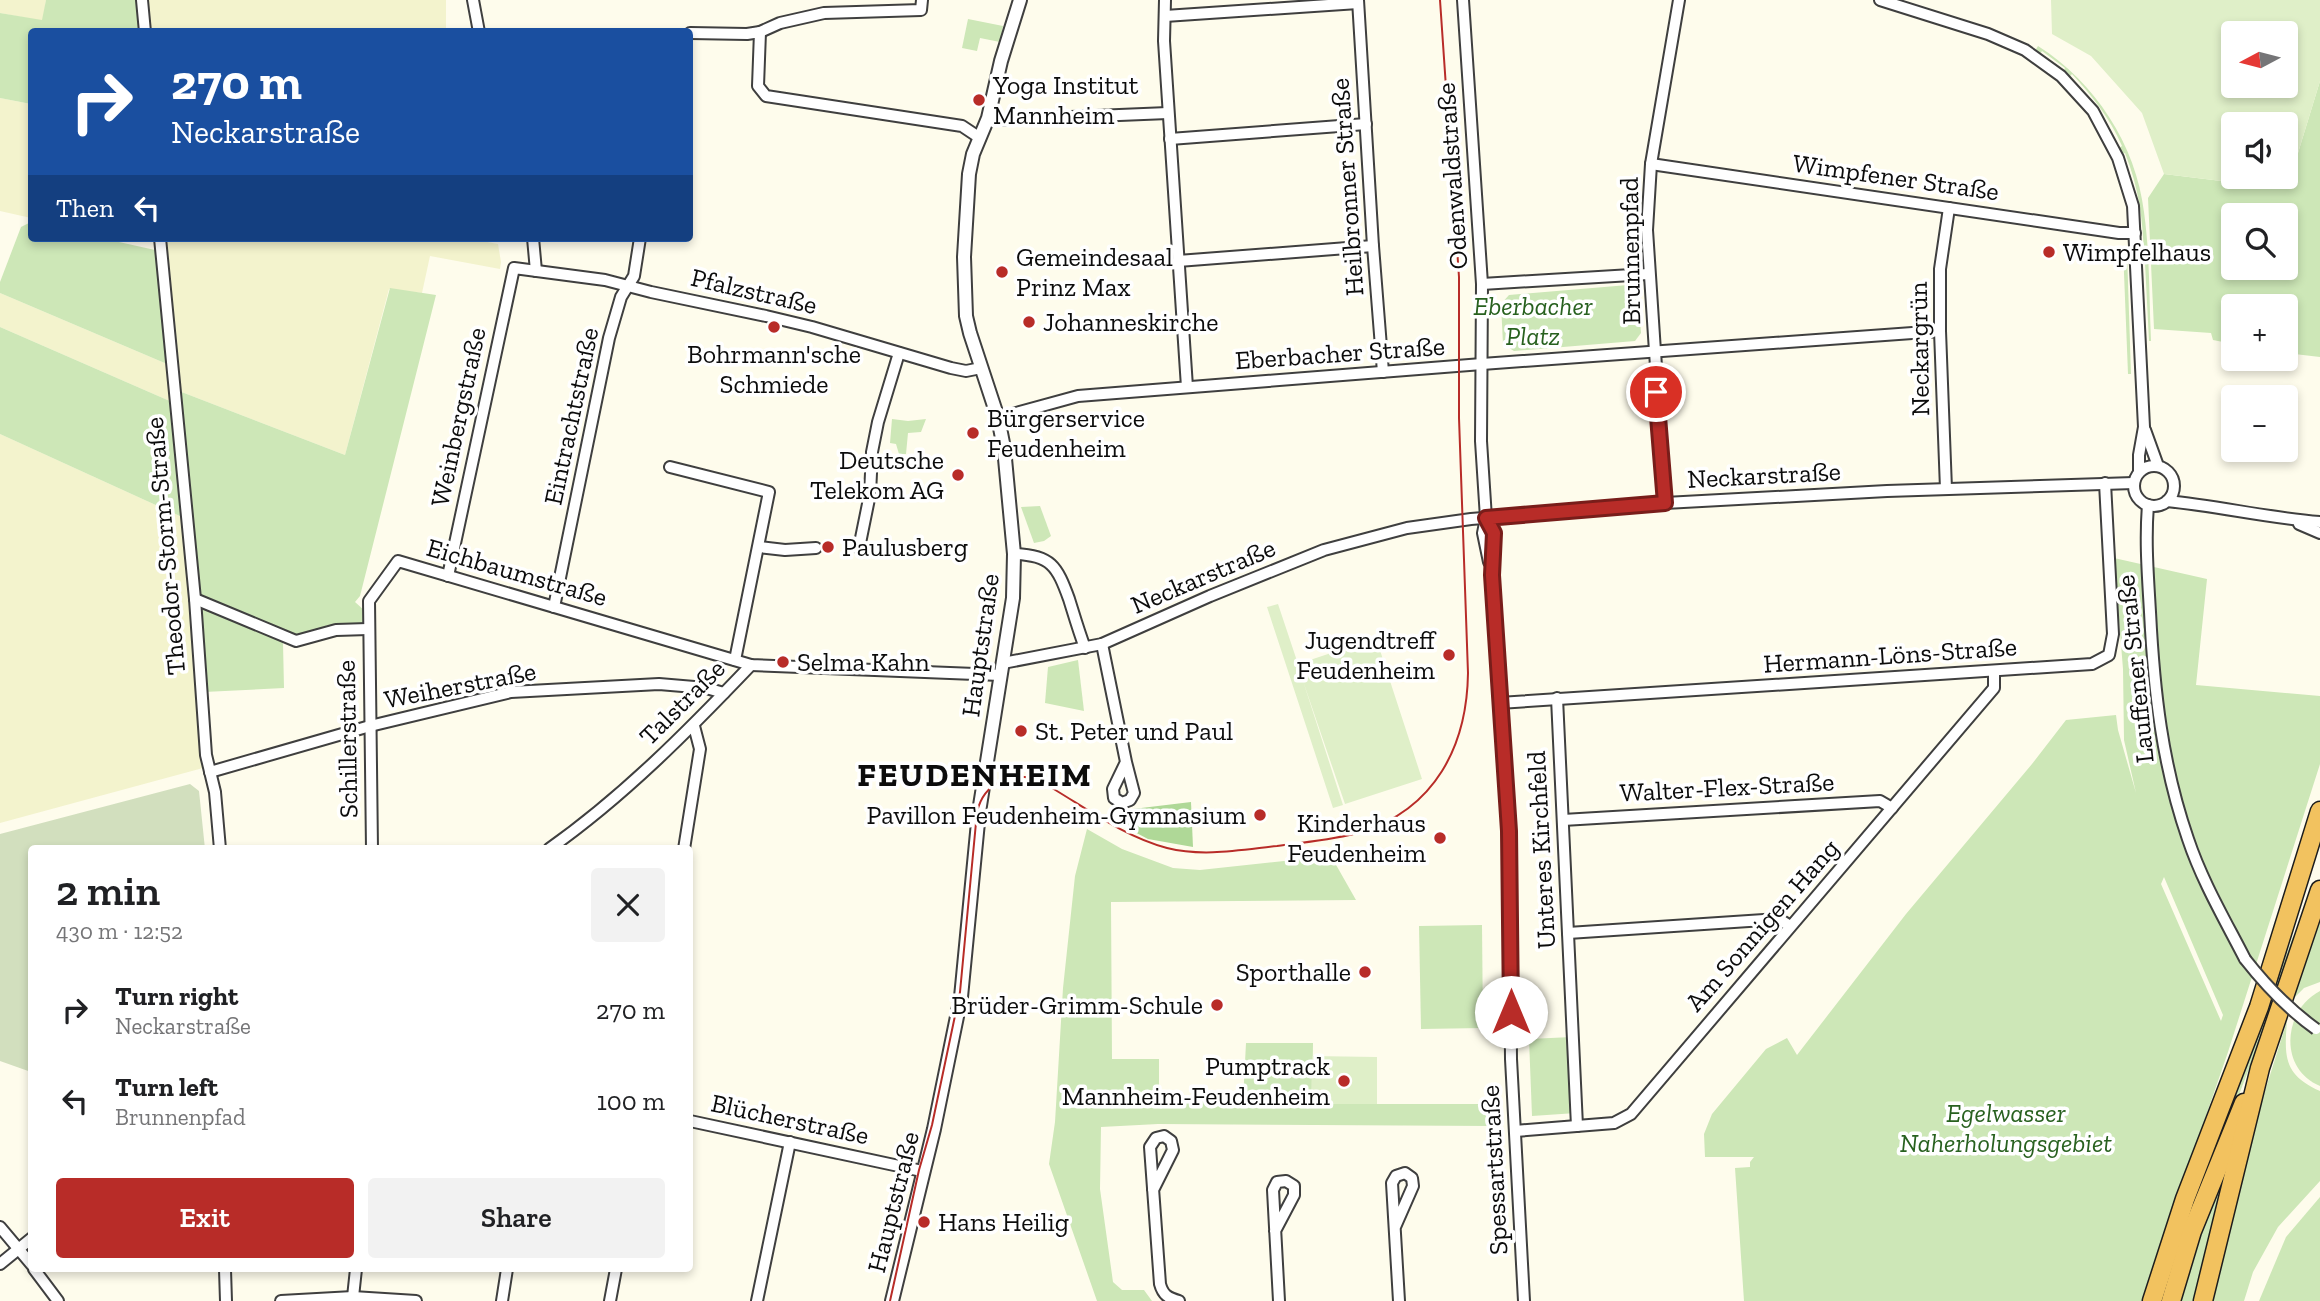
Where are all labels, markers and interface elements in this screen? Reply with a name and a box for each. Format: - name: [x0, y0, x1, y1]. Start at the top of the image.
- north arrow: [2221, 21, 2298, 98]
- map controls: [2221, 21, 2298, 462]
- text: 270 m: [171, 53, 302, 112]
- icon: right: [56, 56, 147, 147]
- place label: Yoga Institut Mannheim: [992, 69, 1139, 131]
- street label: Heilbronner Straße: [1323, 77, 1371, 297]
- street label: Odenwaldstraße: [1430, 82, 1474, 270]
- marker: Yoga Institut Mannheim: [971, 92, 987, 108]
- button: sound: [2221, 112, 2298, 189]
- text: Neckarstraße: [171, 113, 360, 151]
- street label: Wimpfener Straße: [1791, 147, 2001, 207]
- street label: Brunnenpfad: [1613, 177, 1647, 325]
- icon: left: [128, 189, 166, 227]
- text: Then: [56, 192, 114, 224]
- button: search: [2221, 203, 2298, 280]
- place label: Wimpfelhaus: [2063, 236, 2211, 268]
- place label: Gemeindesaal Prinz Max: [1016, 241, 1173, 303]
- marker: Wimpfelhaus: [2041, 244, 2057, 260]
- street label: Pfalzstraße: [688, 261, 820, 321]
- marker: Gemeindesaal Prinz Max: [994, 264, 1010, 280]
- street label: Neckargrün: [1902, 281, 1936, 417]
- park label: Eberbacher Platz: [1473, 290, 1593, 352]
- button: +: [2221, 294, 2298, 371]
- place label: Johanneskirche: [1043, 306, 1219, 338]
- marker: Johanneskirche: [1021, 314, 1037, 330]
- marker: Bohrmann'sche Schmiede: [766, 319, 782, 335]
- street label: Weinbergstraße: [423, 324, 493, 510]
- street label: Eintrachtstraße: [537, 324, 605, 508]
- street label: Eberbacher Straße: [1234, 330, 1446, 376]
- place label: Bohrmann'sche Schmiede: [687, 338, 861, 400]
- pin: [1626, 362, 1686, 422]
- icon: arrive: [1637, 373, 1675, 411]
- button: −: [2221, 385, 2298, 462]
- place label: Bürgerservice Feudenheim: [987, 402, 1145, 464]
- street label: Theodor-Storm-Straße: [138, 416, 192, 676]
- marker: Bürgerservice Feudenheim: [965, 425, 981, 441]
- place label: Deutsche Telekom AG: [810, 444, 944, 506]
- street label: Neckarstraße: [1687, 455, 1841, 495]
- marker: Deutsche Telekom AG: [950, 467, 966, 483]
- street label: Eichbaumstraße: [423, 531, 611, 613]
- place label: Paulusberg: [842, 531, 968, 563]
- street label: Neckarstraße: [1126, 531, 1280, 621]
- marker: Paulusberg: [820, 539, 836, 555]
- street label: Hauptstraße: [954, 571, 1006, 719]
- street label: Lauffener Straße: [2109, 573, 2161, 765]
- place label: Jugendtreff Feudenheim: [1296, 624, 1437, 686]
- street label: Hermann-Löns-Straße: [1762, 630, 2018, 680]
- place label: Selma Kahn: [797, 646, 930, 678]
- marker: Jugendtreff Feudenheim: [1441, 647, 1457, 663]
- street label: Talstraße: [632, 652, 732, 752]
- marker: Selma Kahn: [775, 654, 791, 670]
- street label: Weiherstraße: [381, 655, 539, 715]
- street label: Schillerstraße: [330, 660, 364, 818]
- place label: St. Peter und Paul: [1035, 715, 1233, 747]
- marker: St. Peter und Paul: [1013, 723, 1029, 739]
- street label: Unteres Kirchfeld: [1520, 750, 1562, 950]
- district label: FEUDENHEIM: [857, 755, 1093, 794]
- street label: Walter-Flex-Straße: [1619, 765, 1835, 809]
- place label: Pavillon Feudenheim-Gymnasium: [866, 799, 1247, 831]
- marker: Pavillon Feudenheim-Gymnasium: [1252, 807, 1268, 823]
- place label: Kinderhaus Feudenheim: [1287, 807, 1427, 869]
- marker: Kinderhaus Feudenheim: [1432, 830, 1448, 846]
- street label: Am Sonnigen Hang: [1678, 832, 1846, 1018]
- text: 2 min: [56, 865, 160, 916]
- button: close: [591, 868, 665, 942]
- text: 430 m · 12:52: [56, 917, 183, 945]
- place label: Sporthalle: [1236, 956, 1351, 988]
- marker: Sporthalle: [1357, 964, 1373, 980]
- position arrow: [1474, 975, 1548, 1049]
- text: Turn right: [115, 980, 238, 1012]
- place label: Brüder-Grimm-Schule: [951, 989, 1203, 1021]
- icon: right: [56, 991, 94, 1029]
- text: 270 m: [596, 994, 665, 1026]
- marker: Brüder-Grimm-Schule: [1209, 997, 1225, 1013]
- text: Neckarstraße: [115, 1012, 251, 1040]
- place label: Pumptrack Mannheim-Feudenheim: [1062, 1050, 1331, 1112]
- text: Turn left: [115, 1071, 218, 1103]
- marker: Pumptrack Mannheim-Feudenheim: [1336, 1073, 1352, 1089]
- icon: left: [56, 1082, 94, 1120]
- street label: Spessartstraße: [1474, 1084, 1514, 1256]
- text: 100 m: [597, 1085, 665, 1117]
- street label: Blücherstraße: [708, 1087, 872, 1151]
- park label: Egelwasser Naherholungsgebiet: [1900, 1097, 2112, 1159]
- text: Brunnenpfad: [115, 1103, 246, 1131]
- street label: Hauptstraße: [860, 1128, 926, 1276]
- button: Exit: [56, 1178, 354, 1258]
- button: Share: [368, 1178, 665, 1258]
- place label: Hans Heilig: [938, 1206, 1069, 1238]
- marker: Hans Heilig: [916, 1214, 932, 1230]

